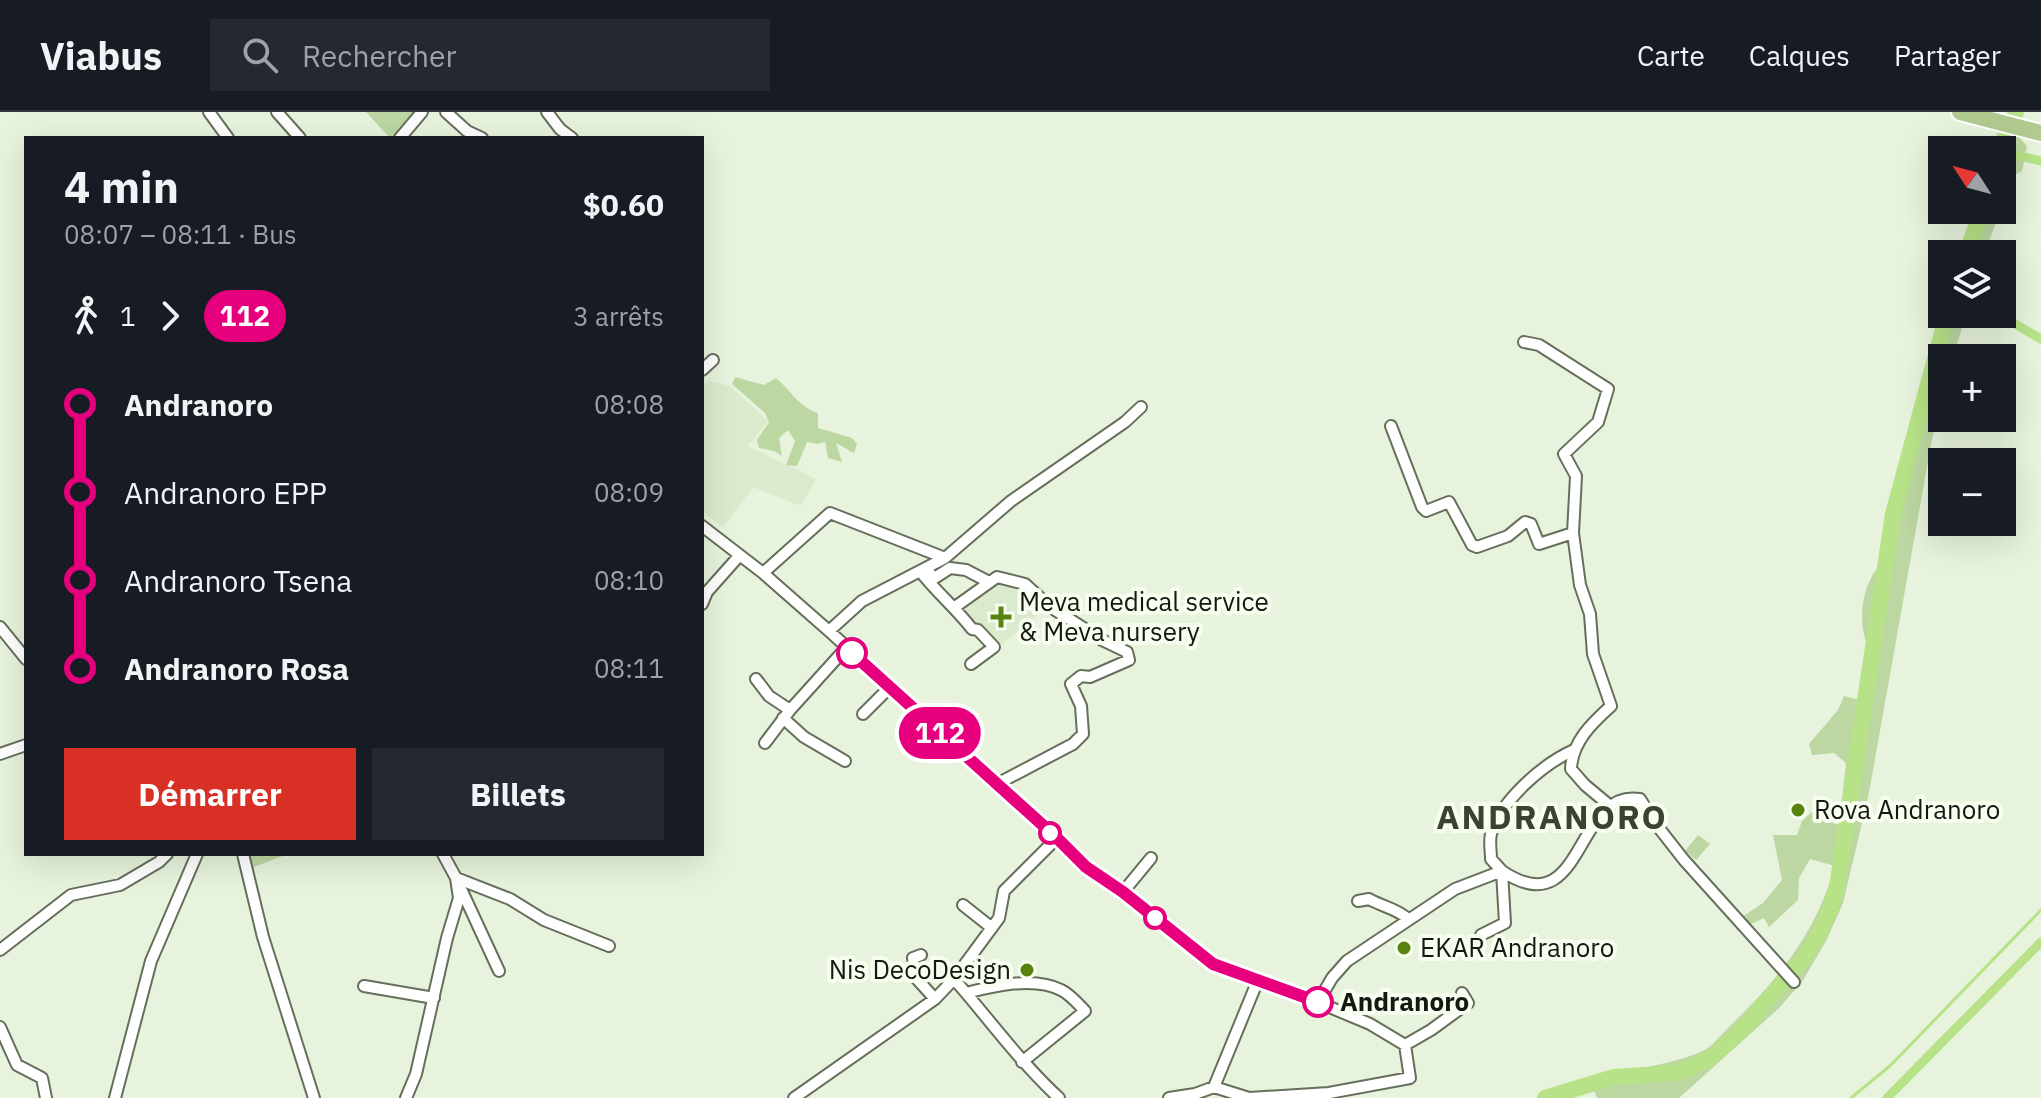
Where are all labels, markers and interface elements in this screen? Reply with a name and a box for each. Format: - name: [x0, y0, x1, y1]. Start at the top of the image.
- search box: [210, 19, 770, 91]
- text: Viabus: [40, 31, 162, 80]
- icon: search: [238, 33, 282, 77]
- text: Rechercher: [302, 36, 456, 75]
- text: Carte: [1637, 37, 1705, 74]
- text: Calques: [1749, 37, 1850, 74]
- text: Partager: [1894, 37, 2001, 74]
- north arrow: [1928, 136, 2016, 224]
- map controls: [1928, 136, 2016, 536]
- text: 4 min: [64, 158, 179, 215]
- text: $0.60: [583, 185, 664, 224]
- text: 08:07 – 08:11 · Bus: [64, 217, 297, 251]
- button: layers: [1928, 240, 2016, 328]
- icon: walk: [64, 294, 108, 338]
- icon: forward: [148, 294, 192, 338]
- text: 112: [220, 297, 270, 334]
- text: 1: [120, 299, 136, 333]
- text: 3 arrêts: [573, 299, 664, 333]
- button: +: [1928, 344, 2016, 432]
- text: Andranoro: [124, 385, 273, 424]
- text: 08:08: [594, 387, 664, 421]
- button: −: [1928, 448, 2016, 536]
- text: Andranoro EPP: [124, 473, 327, 512]
- text: 08:09: [594, 475, 664, 509]
- text: Andranoro Tsena: [124, 561, 352, 600]
- text: 08:10: [594, 563, 664, 597]
- place label: Meva medical service & Meva nursery: [1019, 584, 1269, 648]
- marker: Meva medical service & Meva nursery: [990, 606, 1012, 628]
- unlabelled marker: [837, 638, 867, 668]
- text: Andranoro Rosa: [124, 649, 349, 688]
- text: 08:11: [594, 651, 664, 685]
- line badge: 112: [894, 707, 986, 759]
- text: 112: [915, 714, 965, 751]
- button: Démarrer: [64, 748, 356, 840]
- button: Billets: [372, 748, 664, 840]
- place label: Rova Andranoro: [1814, 792, 2000, 826]
- district label: ANDRANORO: [1436, 794, 1668, 838]
- marker: Rova Andranoro: [1789, 801, 1807, 819]
- unlabelled marker: [1039, 822, 1061, 844]
- unlabelled marker: [1144, 907, 1166, 929]
- place label: EKAR Andranoro: [1420, 930, 1614, 964]
- marker: EKAR Andranoro: [1395, 939, 1413, 957]
- place label: Nis DecoDesign: [829, 952, 1011, 986]
- marker: Nis DecoDesign: [1018, 961, 1036, 979]
- place label: Andranoro: [1340, 984, 1469, 1018]
- marker: Andranoro: [1303, 987, 1333, 1017]

